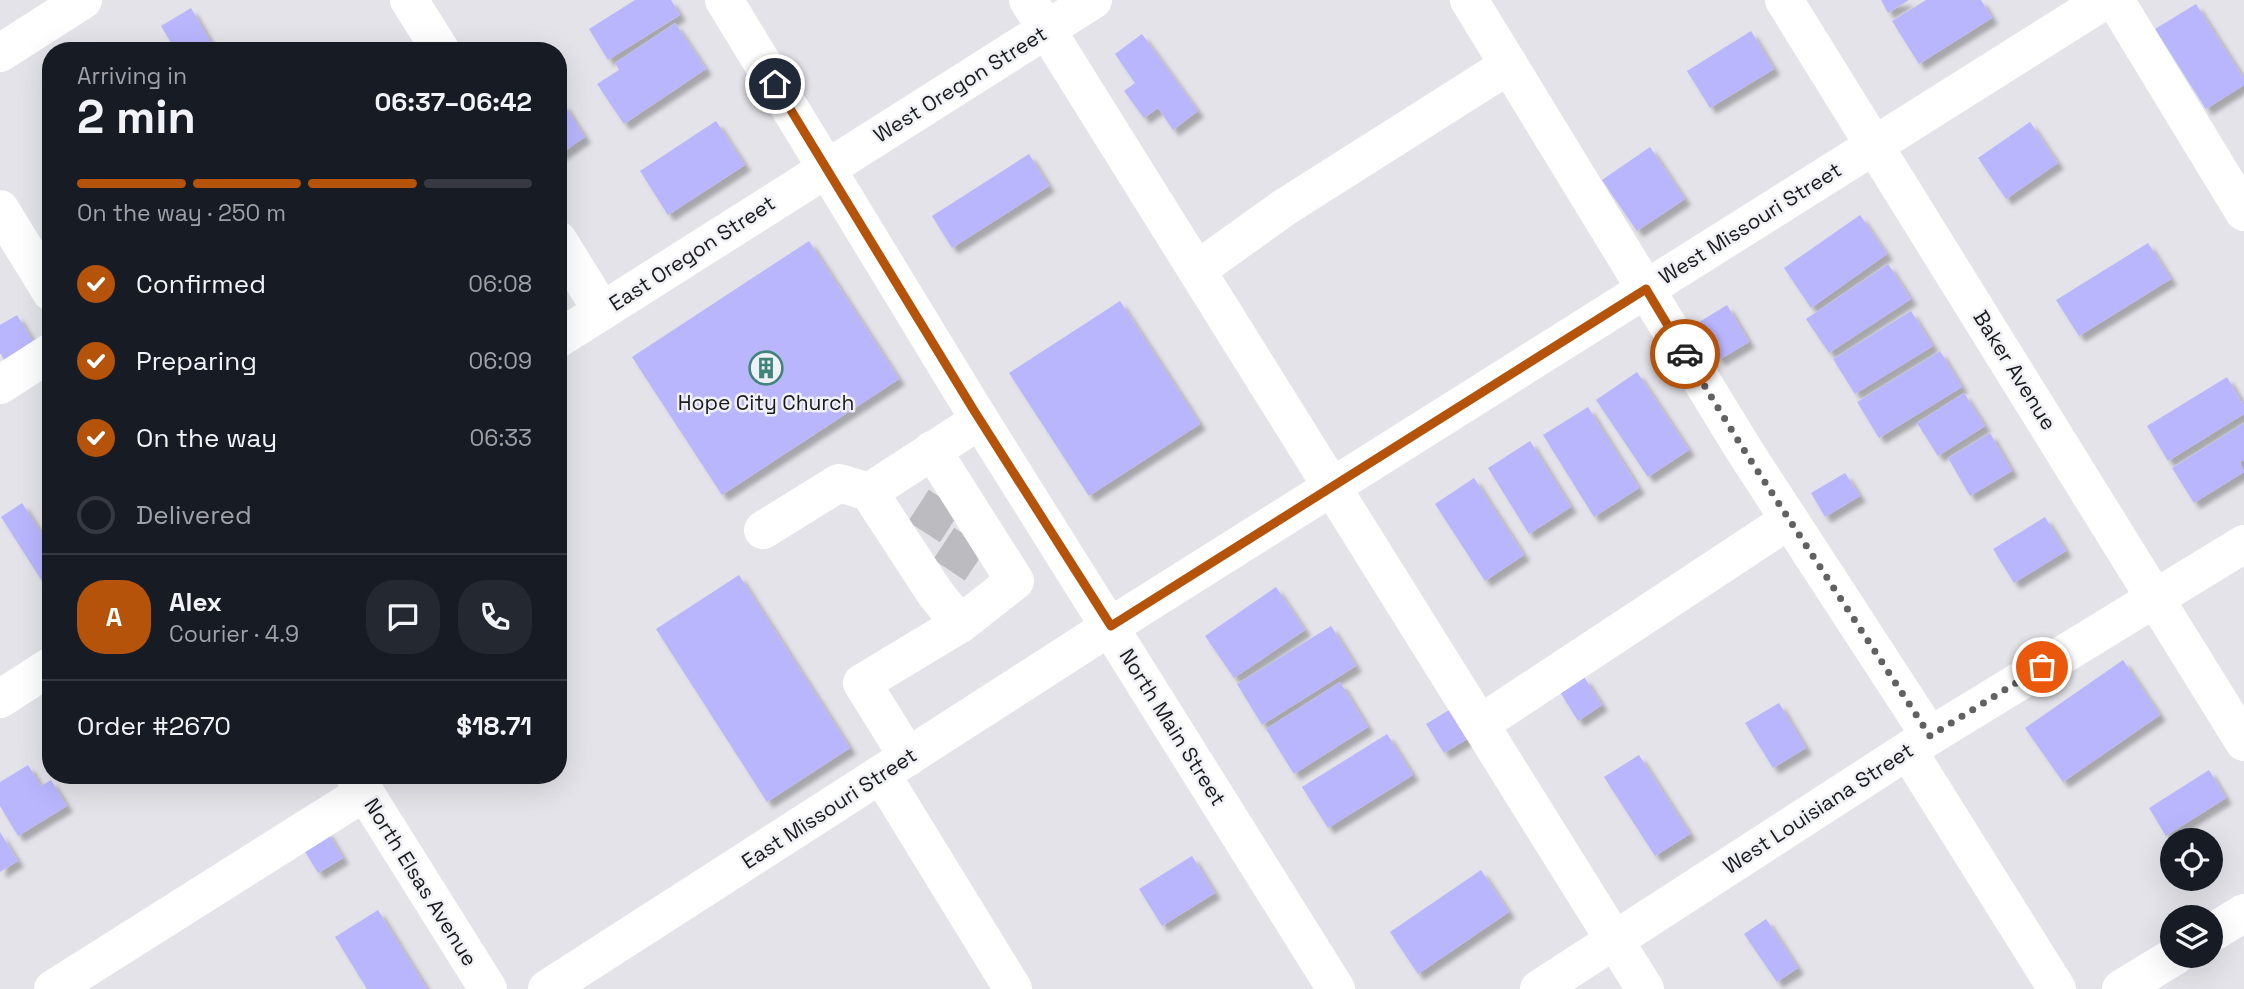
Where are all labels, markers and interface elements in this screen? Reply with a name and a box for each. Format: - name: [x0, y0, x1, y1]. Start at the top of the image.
- street label: West Oregon Street: [868, 20, 1052, 148]
- pin: [745, 54, 805, 114]
- text: Arriving in: [77, 61, 187, 91]
- icon: home: [756, 65, 794, 103]
- text: 06:37–06:42: [374, 85, 532, 119]
- text: 2 min: [77, 88, 196, 146]
- street label: West Missouri Street: [1654, 156, 1846, 290]
- street label: East Oregon Street: [604, 189, 780, 317]
- text: On the way · 250 m: [77, 198, 286, 228]
- icon: check: [77, 265, 115, 303]
- text: Confirmed: [136, 267, 266, 301]
- text: 06:08: [468, 269, 532, 299]
- street label: Baker Avenue: [1967, 305, 2063, 435]
- courier: [1650, 319, 1720, 389]
- icon: car: [1666, 335, 1704, 373]
- icon: check: [77, 342, 115, 380]
- text: Preparing: [136, 344, 257, 378]
- text: 06:09: [469, 346, 532, 376]
- building icon: Hope City Church: [747, 349, 785, 387]
- place label: Hope City Church: [678, 389, 854, 416]
- icon: check: [77, 419, 115, 457]
- text: On the way: [136, 421, 277, 455]
- text: 06:33: [470, 423, 532, 453]
- text: Delivered: [136, 498, 252, 532]
- button: chat: [366, 580, 440, 654]
- button: phone: [458, 580, 532, 654]
- text: Alex: [169, 585, 222, 619]
- text: A: [106, 600, 122, 634]
- text: Courier · 4.9: [169, 619, 299, 649]
- pin: [2012, 637, 2072, 697]
- street label: North Main Street: [1114, 643, 1232, 811]
- icon: bag: [2023, 648, 2061, 686]
- text: Order #2670: [77, 709, 231, 743]
- text: $18.71: [456, 709, 532, 743]
- street label: West Louisiana Street: [1718, 736, 1918, 880]
- street label: East Missouri Street: [736, 741, 922, 875]
- street label: North Elsas Avenue: [358, 793, 484, 971]
- map controls: [2160, 828, 2223, 968]
- button: locate: [2160, 828, 2223, 891]
- button: layers: [2160, 905, 2223, 968]

